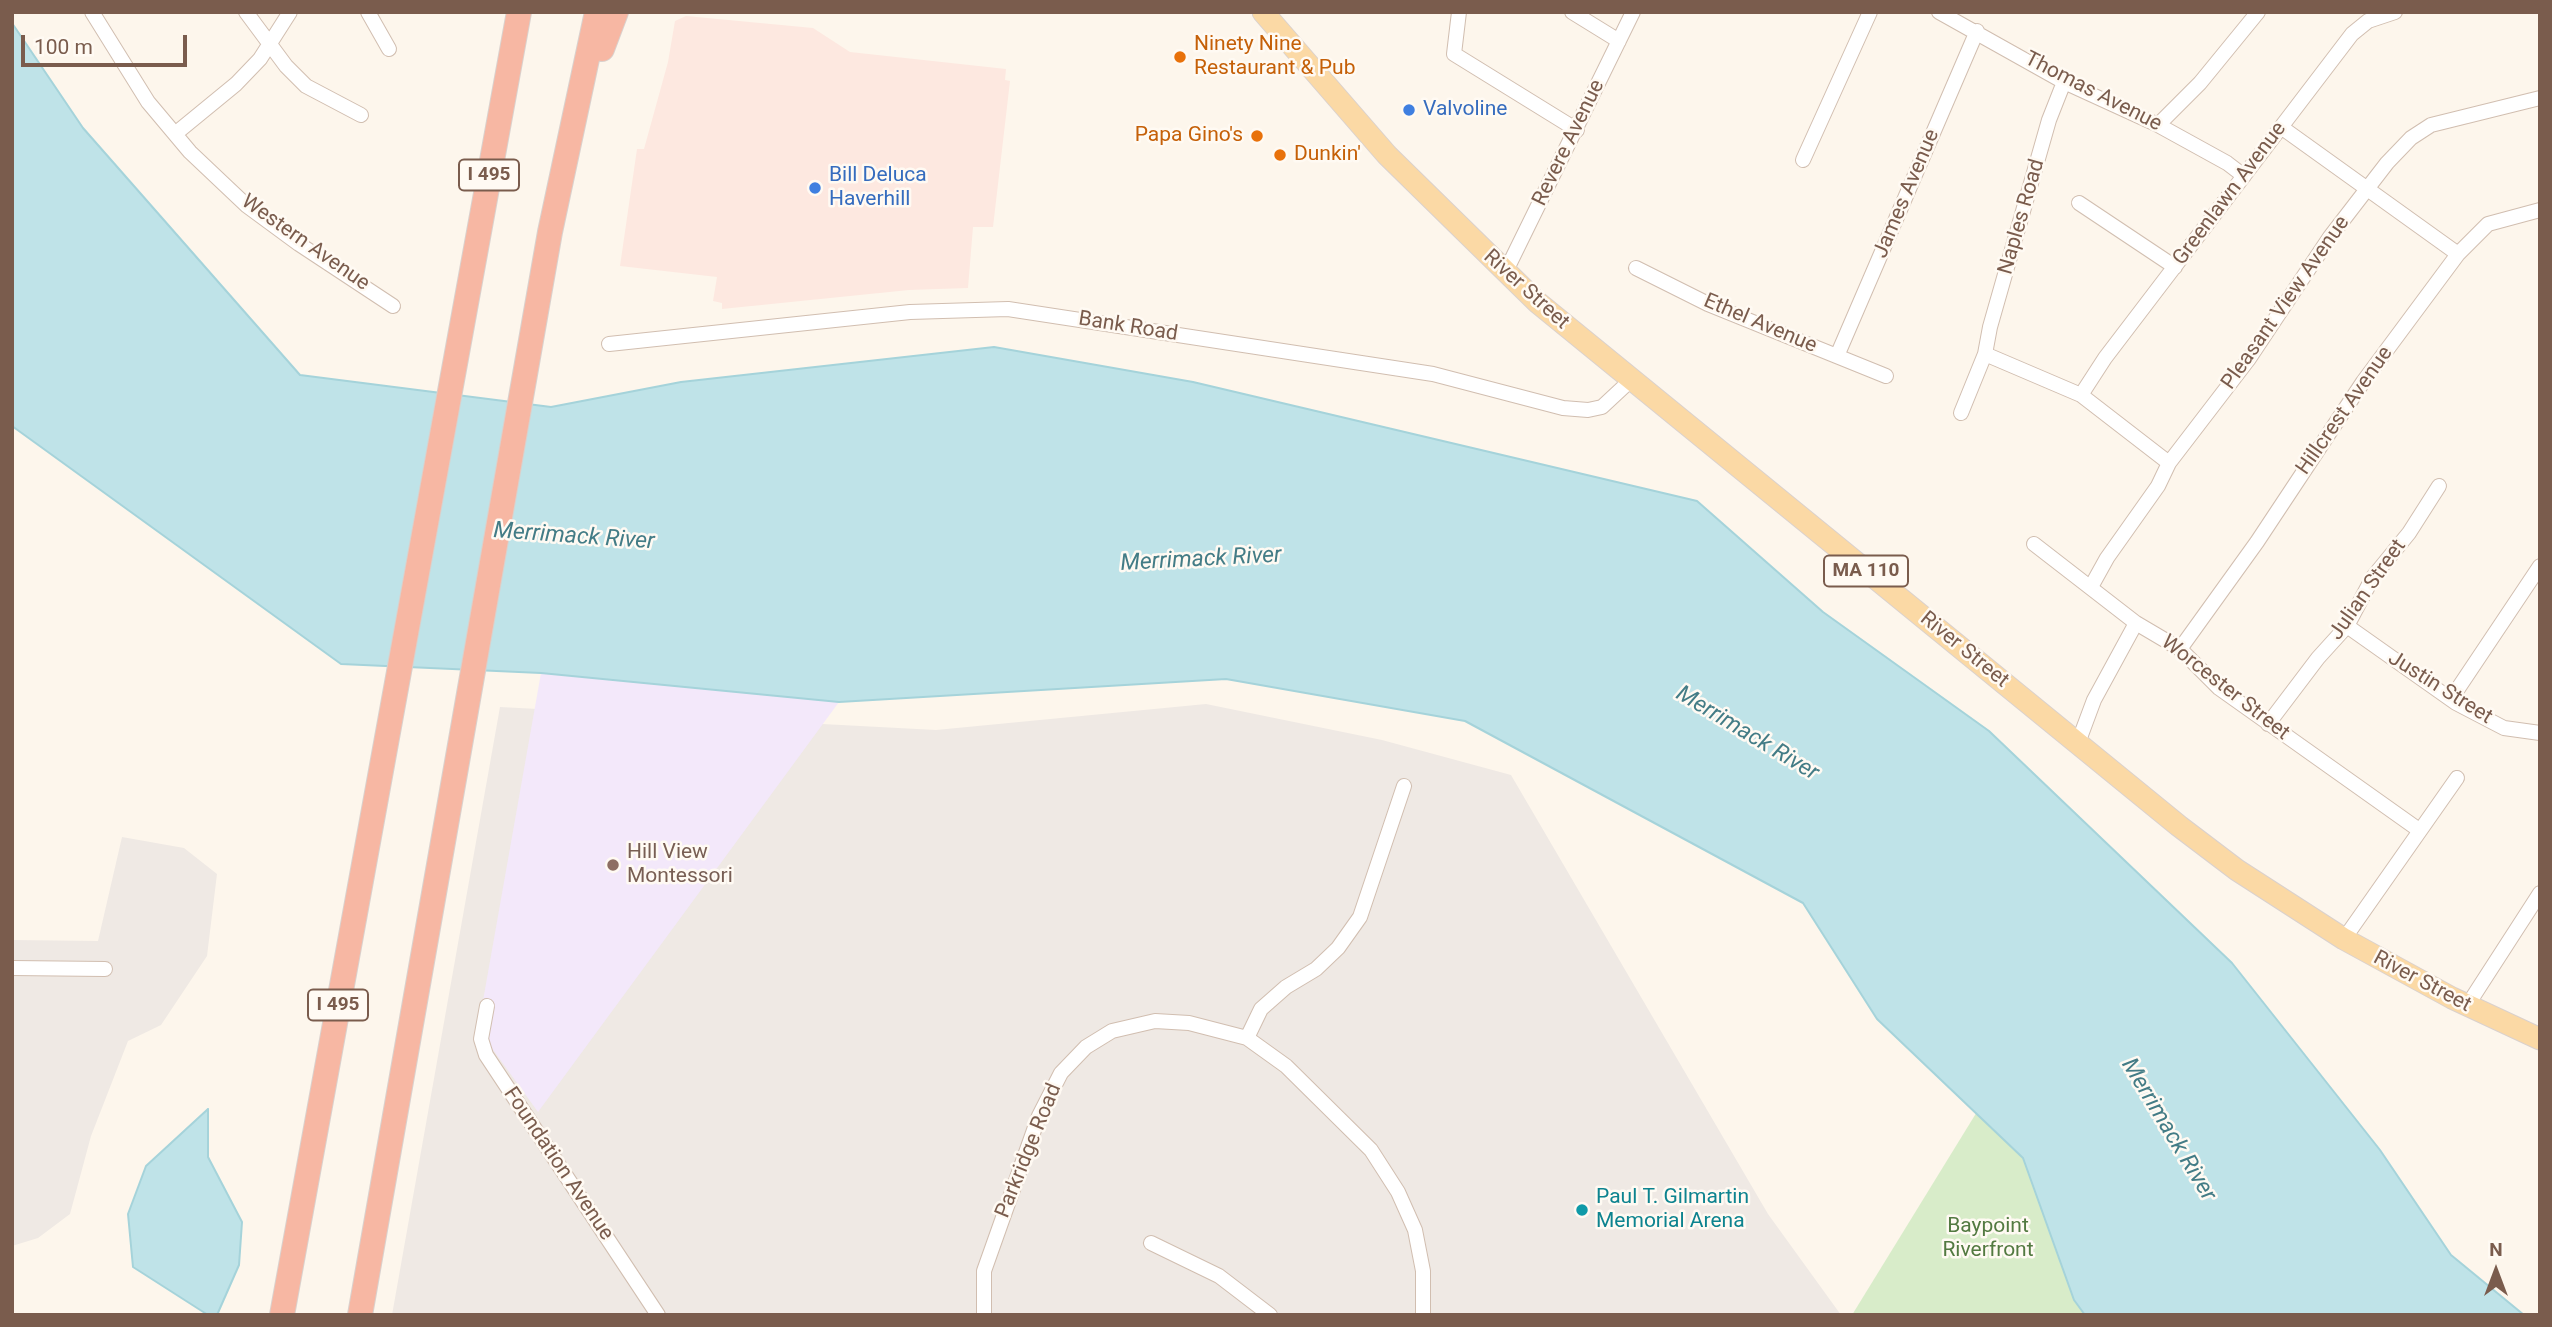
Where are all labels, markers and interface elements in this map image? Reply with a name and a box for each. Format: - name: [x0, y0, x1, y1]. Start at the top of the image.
- scale bar: [24, 21, 191, 65]
- place label: Ninety Nine Restaurant & Pub: [1194, 32, 1355, 82]
- text: 100 m: [34, 35, 93, 59]
- street label: Thomas Avenue: [2020, 47, 2166, 137]
- marker: Ninety Nine Restaurant & Pub: [1172, 49, 1188, 65]
- street label: Revere Avenue: [1528, 76, 1610, 210]
- place label: Valvoline: [1423, 97, 1507, 123]
- marker: Valvoline: [1401, 102, 1417, 118]
- street label: Greenlawn Avenue: [2168, 117, 2292, 271]
- place label: Papa Gino's: [1135, 123, 1243, 149]
- street label: James Avenue: [1869, 126, 1945, 262]
- marker: Papa Gino's: [1249, 128, 1265, 144]
- place label: Dunkin': [1294, 142, 1361, 168]
- marker: Dunkin': [1272, 147, 1288, 163]
- street label: Naples Road: [1994, 156, 2050, 278]
- road number: I 495: [459, 160, 519, 190]
- place label: Bill Deluca Haverhill: [829, 163, 927, 213]
- marker: Bill Deluca Haverhill: [807, 180, 823, 196]
- street label: Western Avenue: [236, 189, 374, 297]
- street label: Pleasant View Avenue: [2217, 211, 2355, 395]
- street label: River Street: [1478, 245, 1574, 335]
- street label: Ethel Avenue: [1700, 289, 1820, 359]
- street label: Bank Road: [1077, 307, 1179, 347]
- street label: Hillcrest Avenue: [2291, 342, 2399, 480]
- water label: Merrimack River: [493, 518, 655, 556]
- street label: Julian Street: [2324, 535, 2412, 645]
- water label: Merrimack River: [1120, 542, 1282, 578]
- road number: MA 110: [1824, 556, 1908, 586]
- street label: River Street: [1915, 607, 2013, 693]
- street label: Worcester Street: [2156, 630, 2294, 746]
- street label: Justin Street: [2383, 646, 2497, 730]
- water label: Merrimack River: [1671, 681, 1823, 787]
- place label: Hill View Montessori: [627, 840, 733, 890]
- marker: Hill View Montessori: [605, 857, 621, 873]
- street label: River Street: [2369, 946, 2475, 1018]
- road number: I 495: [308, 990, 368, 1021]
- water label: Merrimack River: [2115, 1054, 2221, 1206]
- street label: Parkridge Road: [991, 1080, 1067, 1222]
- street label: Foundation Avenue: [497, 1083, 619, 1245]
- place label: Paul T. Gilmartin Memorial Arena: [1596, 1185, 1749, 1235]
- marker: Paul T. Gilmartin Memorial Arena: [1574, 1202, 1590, 1218]
- park label: Baypoint Riverfront: [1942, 1214, 2034, 1264]
- north arrow: [2461, 1236, 2531, 1306]
- text: N: [2489, 1238, 2503, 1261]

